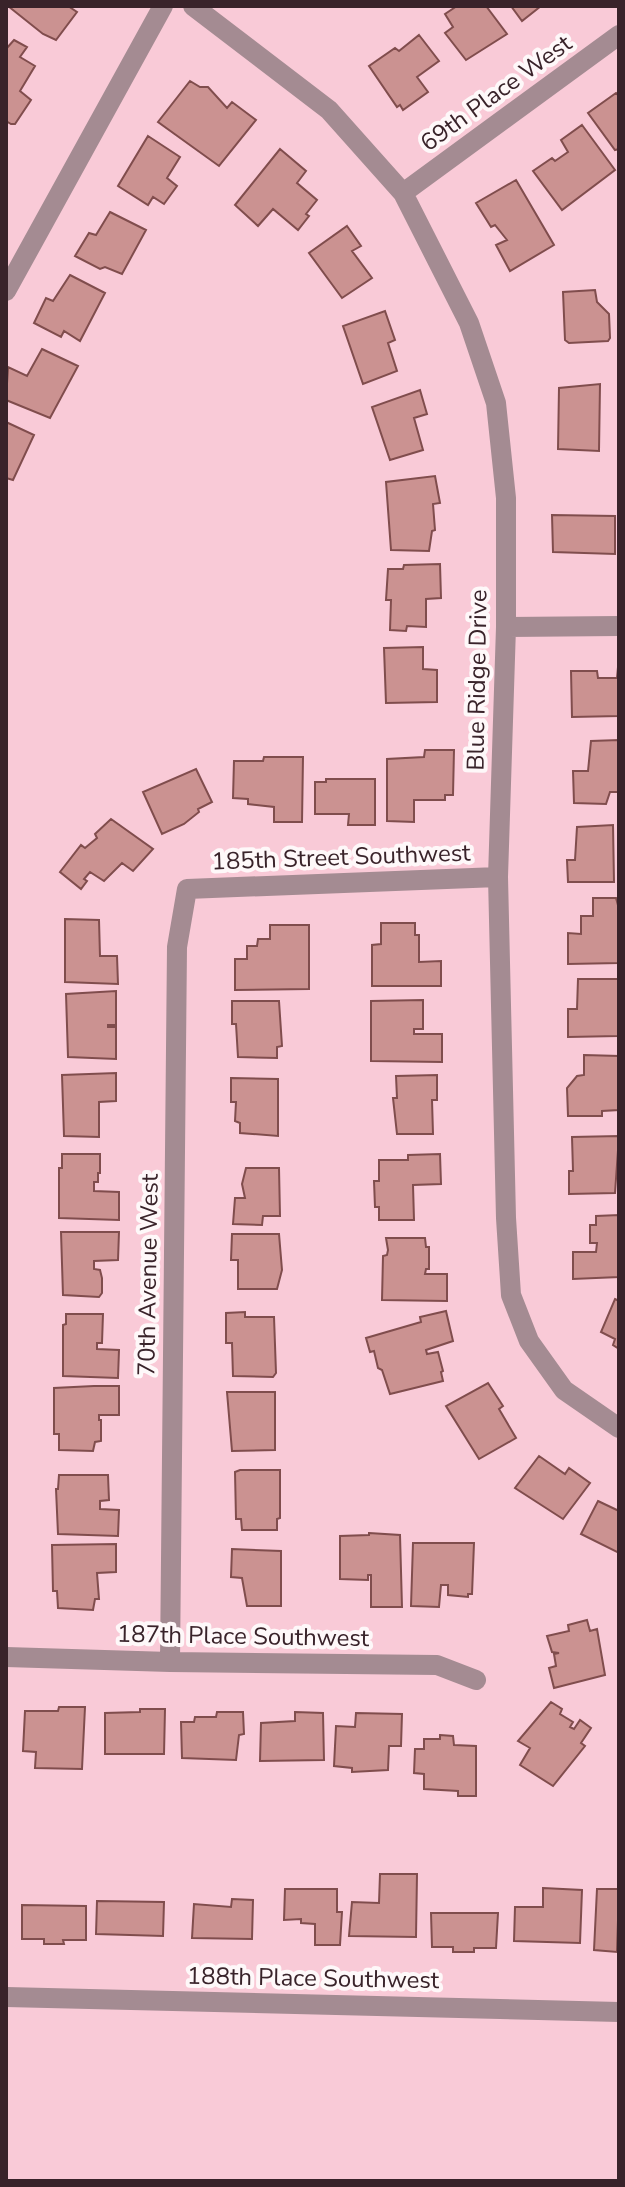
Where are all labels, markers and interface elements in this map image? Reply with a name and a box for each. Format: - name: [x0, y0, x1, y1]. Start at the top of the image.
- street label: 69th Place West: [414, 27, 578, 159]
- street label: Blue Ridge Drive: [459, 589, 495, 771]
- street label: 185th Street Southwest: [211, 836, 472, 878]
- street label: 70th Avenue West: [130, 1173, 166, 1376]
- street label: 187th Place Southwest: [117, 1618, 370, 1654]
- street label: 188th Place Southwest: [187, 1960, 440, 1996]

